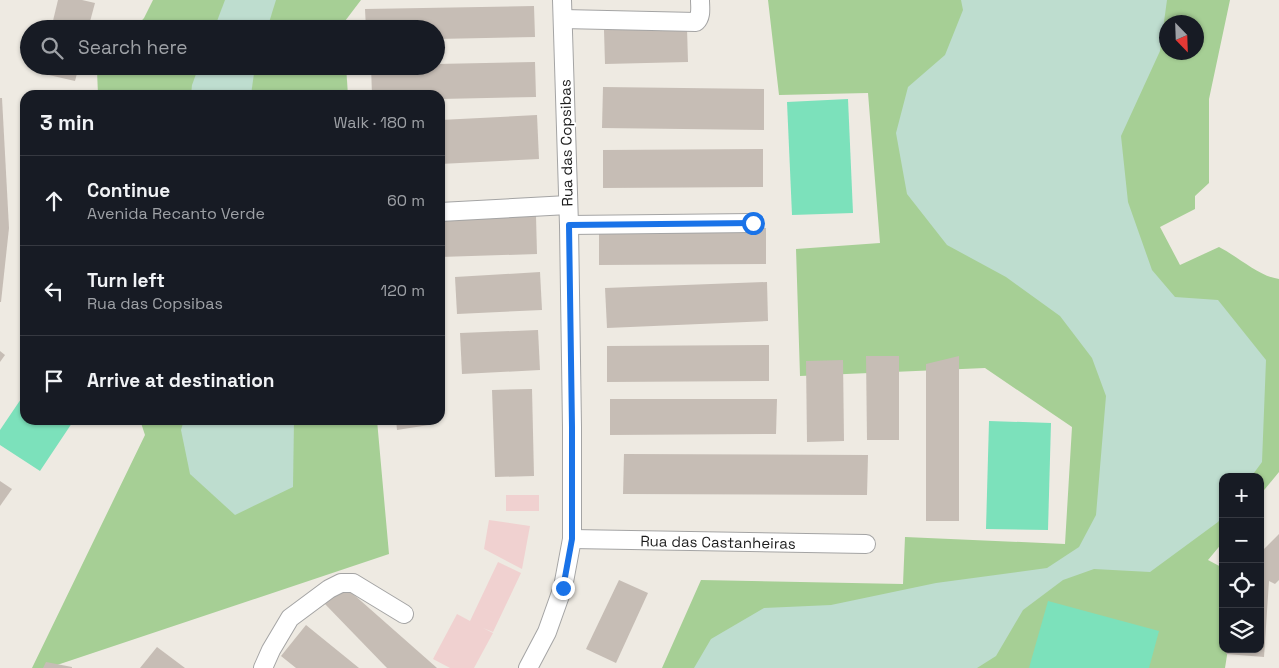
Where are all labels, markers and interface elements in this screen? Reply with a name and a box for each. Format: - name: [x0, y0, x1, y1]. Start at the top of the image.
- north arrow: [1159, 15, 1204, 60]
- search box: [20, 20, 445, 75]
- icon: search: [38, 34, 66, 62]
- text: Search here: [78, 35, 188, 60]
- street label: Rua das Copsibas: [555, 79, 577, 207]
- text: 3 min: [40, 109, 95, 136]
- text: Walk · 180 m: [333, 112, 425, 133]
- text: Continue: [87, 178, 170, 203]
- icon: ahead: [40, 187, 68, 215]
- text: 60 m: [387, 190, 425, 211]
- text: Avenida Recanto Verde: [87, 203, 265, 224]
- route start: [742, 212, 765, 235]
- text: Turn left: [87, 268, 165, 293]
- icon: left: [40, 277, 68, 305]
- text: 120 m: [381, 280, 425, 301]
- text: Rua das Copsibas: [87, 293, 223, 314]
- icon: arrive: [40, 367, 68, 395]
- text: Arrive at destination: [87, 368, 275, 393]
- map controls: [1219, 473, 1264, 653]
- button: +: [1219, 473, 1264, 518]
- button: −: [1219, 518, 1264, 563]
- street label: Rua das Castanheiras: [640, 531, 796, 552]
- button: locate: [1219, 563, 1264, 608]
- route end: [552, 577, 575, 600]
- button: layers: [1219, 608, 1264, 653]

